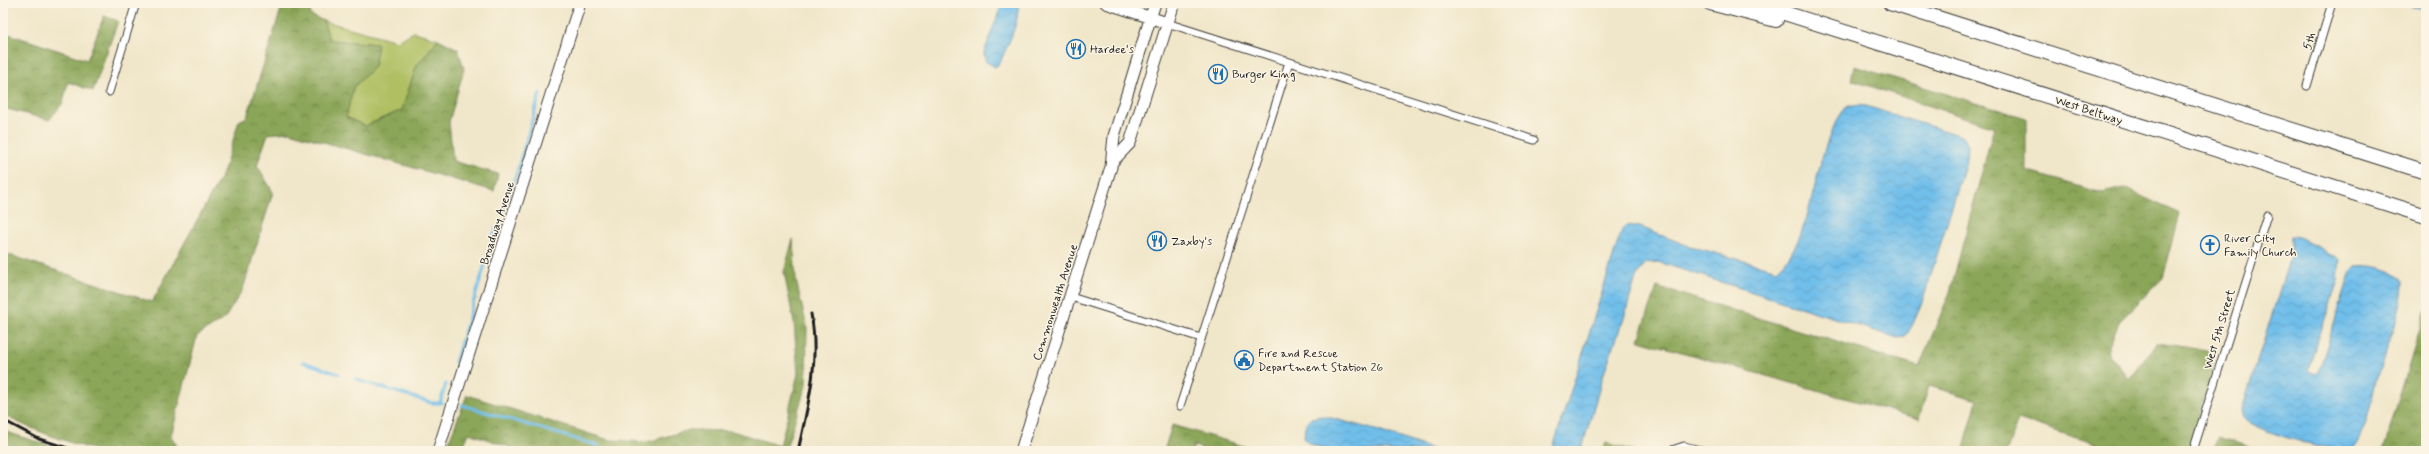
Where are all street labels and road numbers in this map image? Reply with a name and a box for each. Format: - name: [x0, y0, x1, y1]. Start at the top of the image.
- street label: 5th: [2300, 31, 2320, 52]
- street label: West Beltway: [2053, 92, 2125, 129]
- street label: Broadway Avenue: [477, 179, 519, 267]
- street label: Commonwealth Avenue: [1030, 242, 1082, 363]
- street label: West 5th Street: [2200, 287, 2240, 371]

